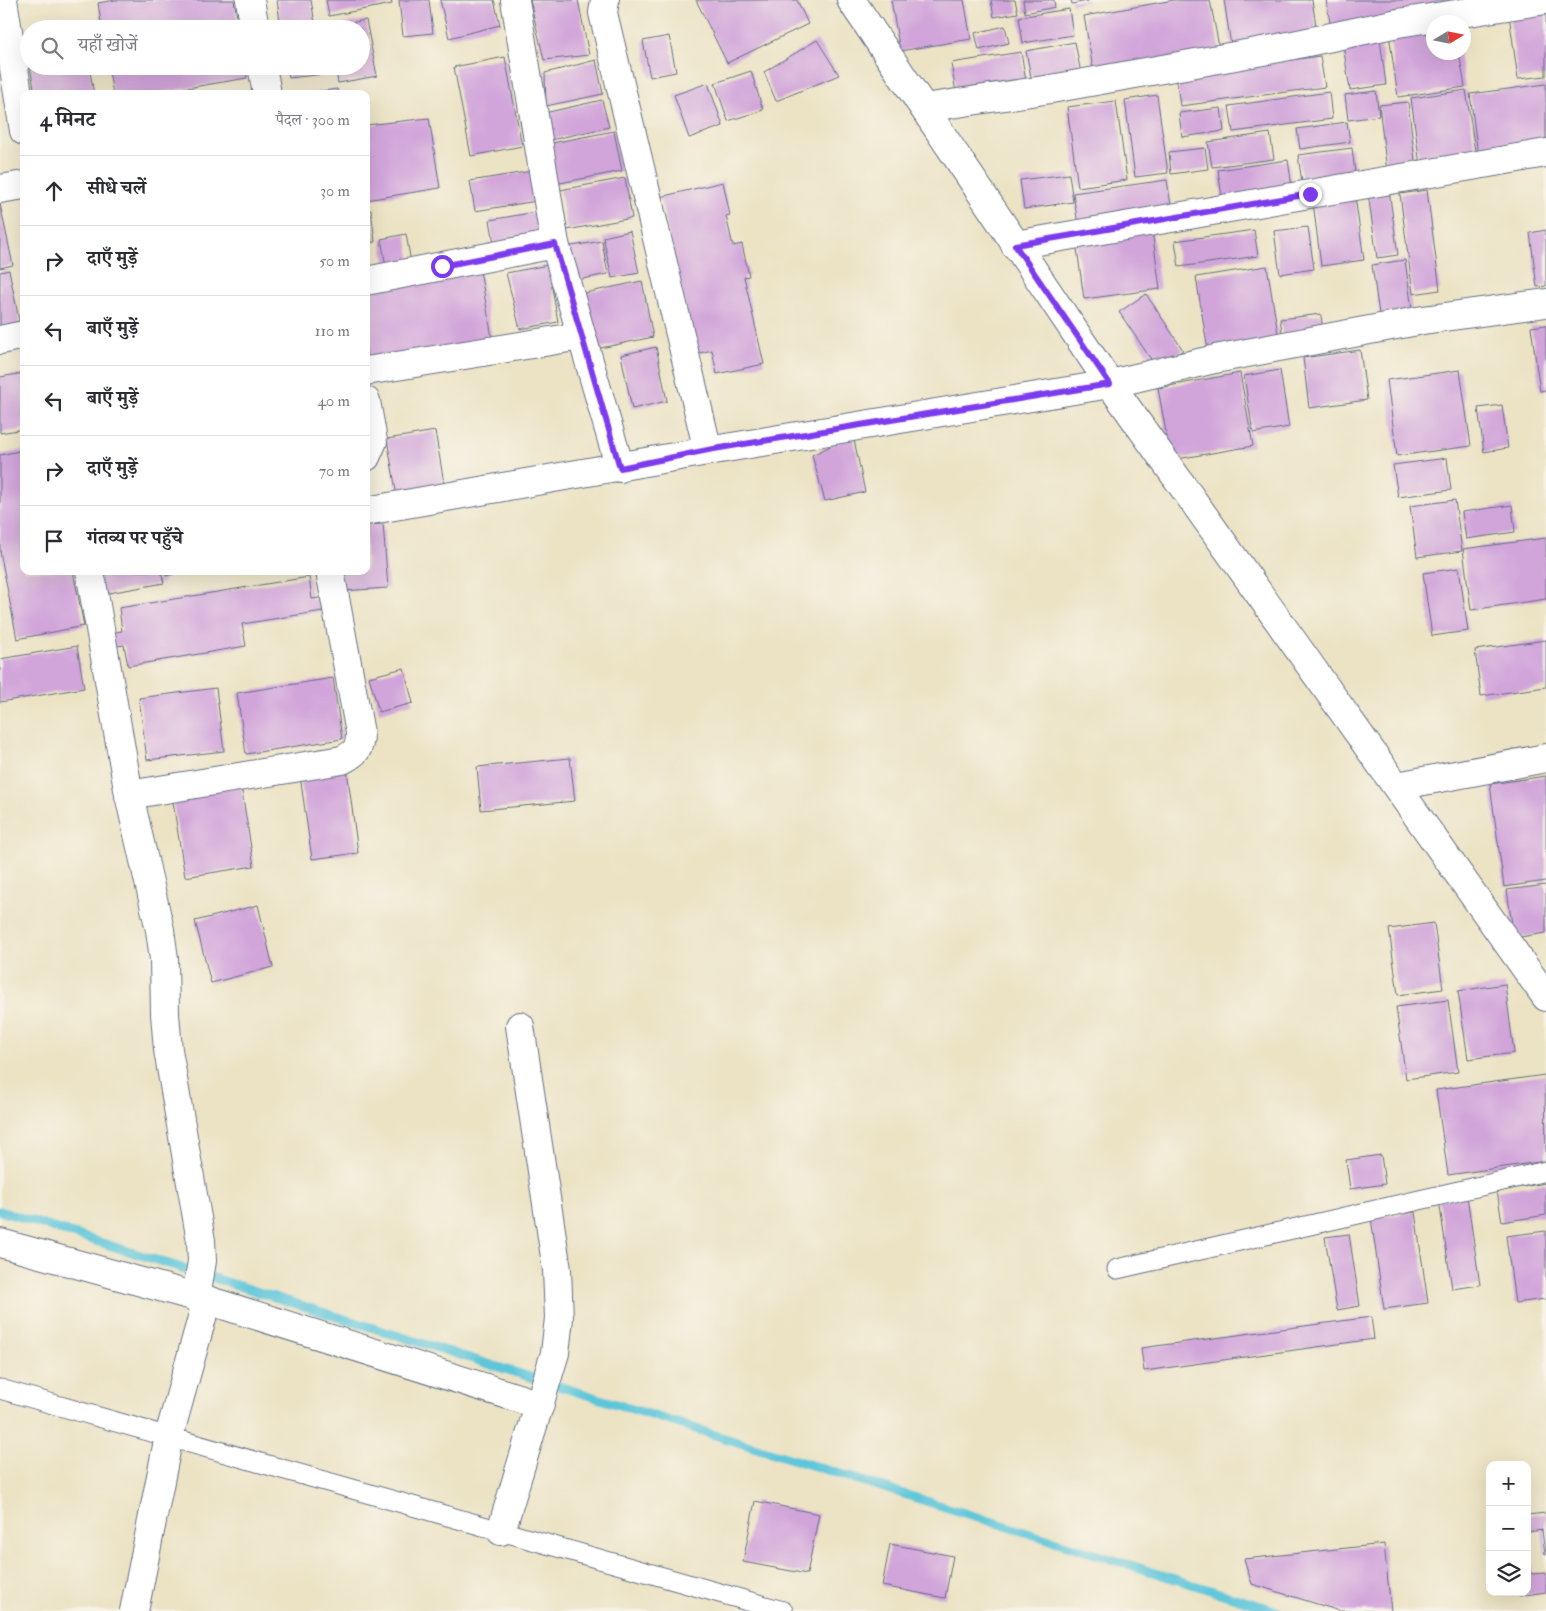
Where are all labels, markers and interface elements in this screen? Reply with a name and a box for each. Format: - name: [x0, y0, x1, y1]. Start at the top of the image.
- north arrow: [1426, 15, 1471, 60]
- search box: [20, 20, 370, 75]
- text: यहाँ खोजें: [78, 33, 138, 57]
- icon: search: [38, 34, 66, 62]
- text: 4 मिनट: [40, 106, 96, 133]
- text: पैदल · 300 m: [276, 110, 350, 130]
- text: सीधे चलें: [87, 176, 146, 200]
- icon: ahead: [40, 177, 68, 205]
- text: 30 m: [320, 181, 350, 201]
- route end: [1299, 183, 1322, 206]
- text: दाएँ मुड़ें: [87, 246, 138, 270]
- icon: right: [40, 247, 68, 275]
- text: 50 m: [319, 251, 350, 271]
- route start: [431, 255, 454, 278]
- text: बाएँ मुड़ें: [87, 316, 138, 340]
- icon: left: [40, 317, 68, 345]
- text: 110 m: [315, 321, 350, 341]
- text: बाएँ मुड़ें: [87, 386, 138, 410]
- icon: left: [40, 387, 68, 415]
- text: 40 m: [317, 391, 350, 411]
- text: दाएँ मुड़ें: [87, 456, 138, 480]
- icon: right: [40, 457, 68, 485]
- text: 70 m: [319, 461, 350, 481]
- text: गंतव्य पर पहुँचे: [87, 526, 183, 550]
- icon: arrive: [40, 527, 68, 555]
- map controls: [1486, 1461, 1531, 1596]
- button: +: [1486, 1461, 1531, 1506]
- button: −: [1486, 1506, 1531, 1551]
- button: layers: [1486, 1551, 1531, 1596]

